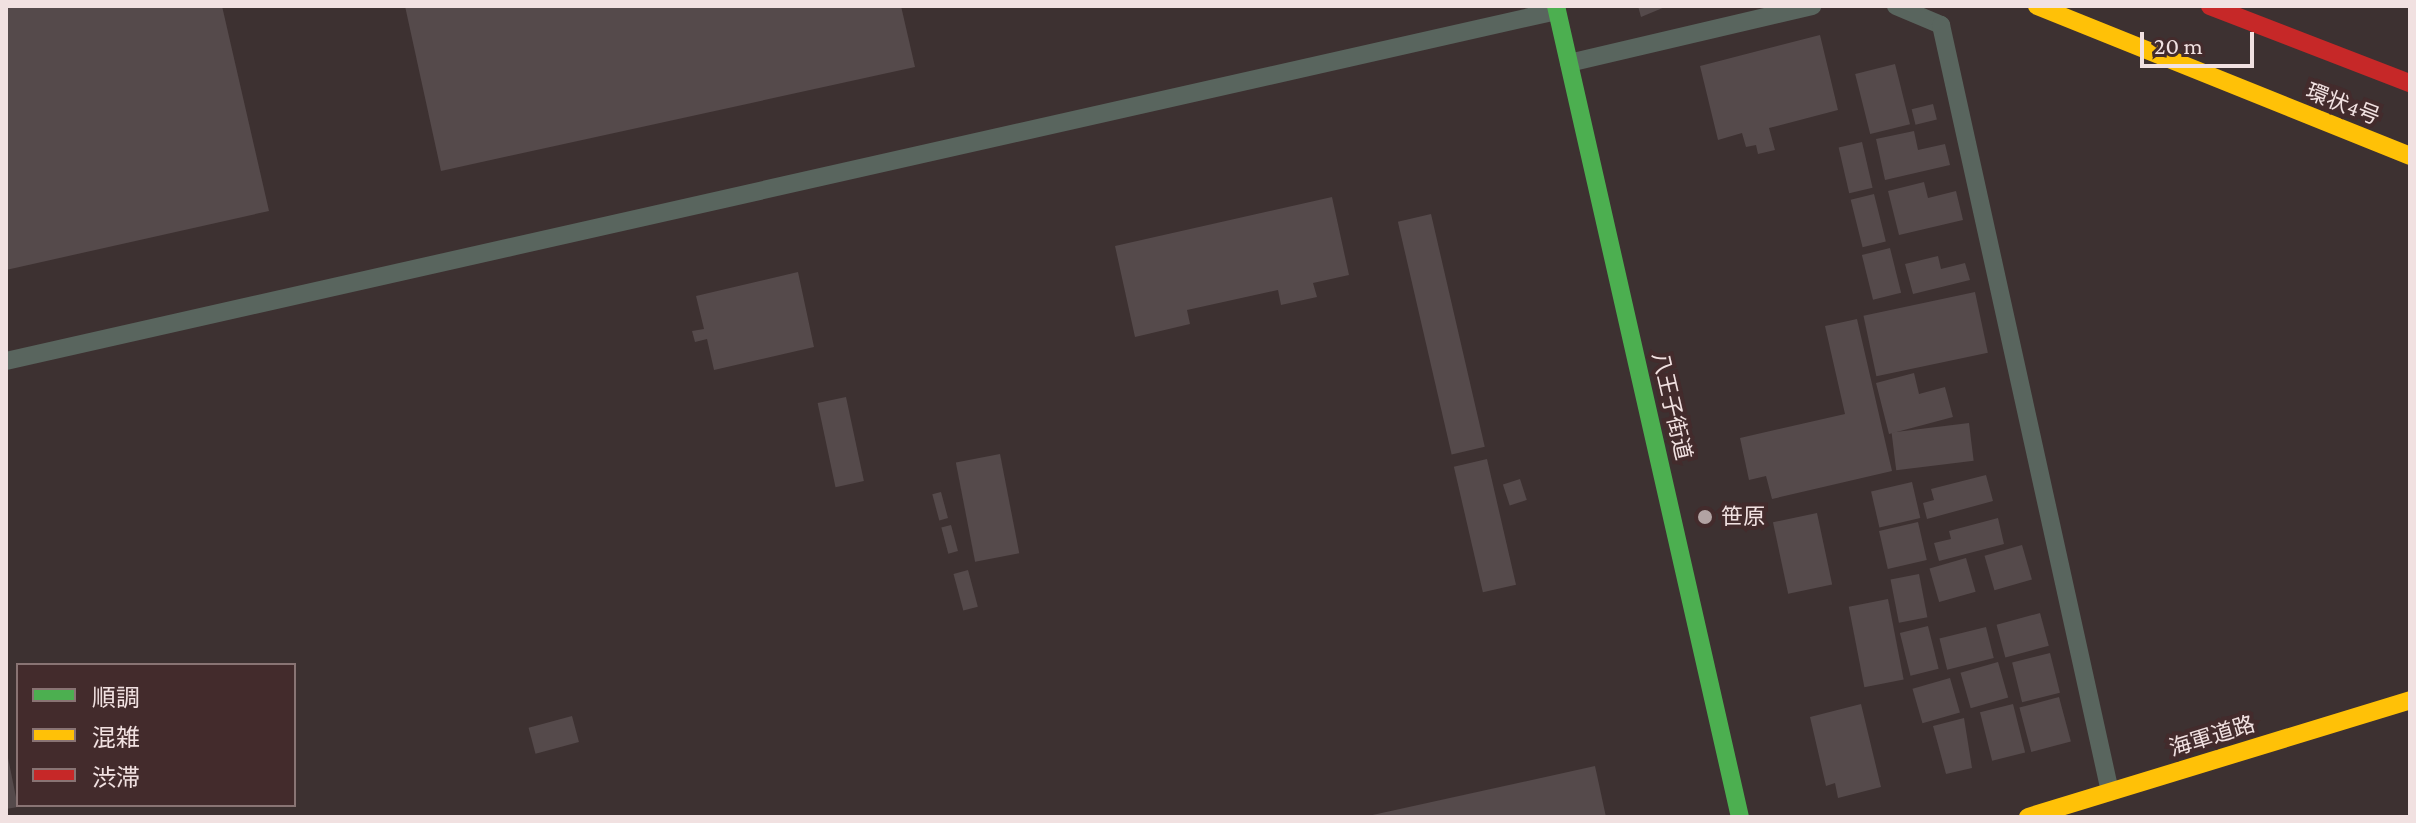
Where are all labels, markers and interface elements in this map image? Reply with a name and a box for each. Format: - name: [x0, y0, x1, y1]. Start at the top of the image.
- scale bar: [2144, 16, 2258, 66]
- text: 20 m: [2154, 32, 2203, 59]
- street label: 環状4号: [2302, 78, 2384, 130]
- street label: 八王子街道: [1647, 349, 1697, 463]
- place label: 笹原: [1721, 504, 1765, 530]
- marker: 笹原: [1696, 508, 1714, 526]
- legend: [16, 663, 296, 807]
- text: 順調: [92, 684, 140, 711]
- street label: 海軍道路: [2166, 711, 2258, 761]
- text: 混雑: [92, 724, 140, 751]
- text: 渋滞: [92, 764, 140, 791]

